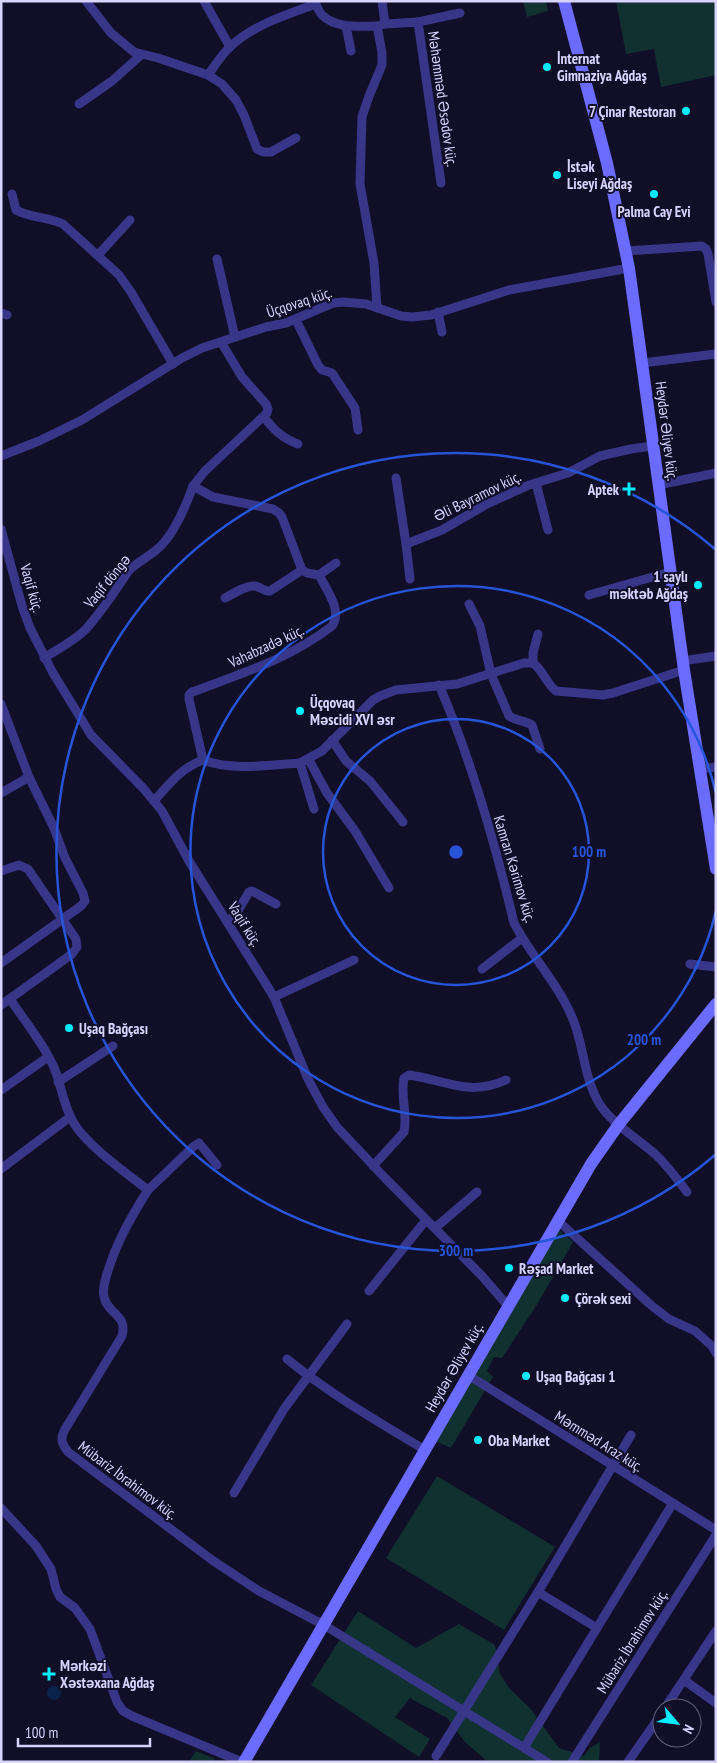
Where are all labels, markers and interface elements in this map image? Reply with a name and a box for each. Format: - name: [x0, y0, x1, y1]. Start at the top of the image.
- street label: Məhəmməd Əsədov küç.: [424, 30, 462, 168]
- place label: İnternat Gimnaziya Ağdaş: [557, 49, 647, 85]
- marker: İnternat Gimnaziya Ağdaş: [541, 61, 553, 73]
- place label: 7 Çinar Restoran: [589, 102, 676, 121]
- marker: 7 Çinar Restoran: [680, 105, 692, 117]
- place label: İstək Liseyi Ağdaş: [567, 157, 632, 193]
- marker: İstək Liseyi Ağdaş: [551, 169, 563, 181]
- marker: Palma Cay Evi: [648, 188, 660, 200]
- place label: Palma Cay Evi: [617, 202, 691, 221]
- street label: Üçqovaq küç.: [264, 282, 334, 321]
- street label: Heydər Əliyev küç.: [651, 380, 683, 482]
- street label: Əli Bayramov küç.: [430, 466, 524, 525]
- place label: Aptek: [587, 480, 620, 499]
- marker: Aptek: [623, 483, 635, 495]
- street label: Vaqif döngə: [79, 550, 134, 612]
- street label: Vaqif küç.: [16, 561, 48, 615]
- place label: 1 saylı məktəb Ağdaş: [610, 567, 688, 603]
- marker: 1 saylı məktəb Ağdaş: [692, 579, 704, 591]
- street label: Vahabzadə küç.: [224, 620, 307, 672]
- place label: Üçqovaq Məscidi XVI əsr: [310, 693, 395, 729]
- marker: Üçqovaq Məscidi XVI əsr: [294, 705, 306, 717]
- street label: Kamran Kərimov küç.: [490, 813, 540, 925]
- text: 100 m: [572, 842, 606, 861]
- centre of rings: [447, 843, 465, 861]
- street label: Vaqif küç.: [223, 897, 266, 950]
- place label: Uşaq Bağçası: [79, 1019, 148, 1038]
- marker: Uşaq Bağçası: [63, 1022, 75, 1034]
- text: 200 m: [627, 1030, 661, 1049]
- text: 300 m: [439, 1241, 473, 1260]
- place label: Rəşad Market: [519, 1259, 594, 1278]
- marker: Rəşad Market: [503, 1262, 515, 1274]
- place label: Çörək sexi: [575, 1289, 631, 1308]
- marker: Çörək sexi: [559, 1292, 571, 1304]
- street label: Heydər Əliyev küç.: [421, 1319, 487, 1415]
- place label: Uşaq Bağçası 1: [536, 1367, 615, 1386]
- marker: Uşaq Bağçası 1: [520, 1370, 532, 1382]
- street label: Məmməd Araz küç.: [551, 1406, 647, 1476]
- place label: Oba Market: [488, 1431, 550, 1450]
- marker: Oba Market: [472, 1434, 484, 1446]
- street label: Mübariz İbrahimov küç.: [75, 1437, 182, 1524]
- street label: Mübariz İbrahimov küç.: [592, 1585, 672, 1697]
- place label: Mərkəzi Xəstəxana Ağdaş: [60, 1656, 155, 1692]
- marker: Mərkəzi Xəstəxana Ağdaş: [42, 1667, 56, 1681]
- north arrow: [652, 1698, 702, 1748]
- scale bar: [18, 1716, 150, 1748]
- text: N: [679, 1722, 698, 1737]
- text: 100 m: [25, 1723, 58, 1742]

